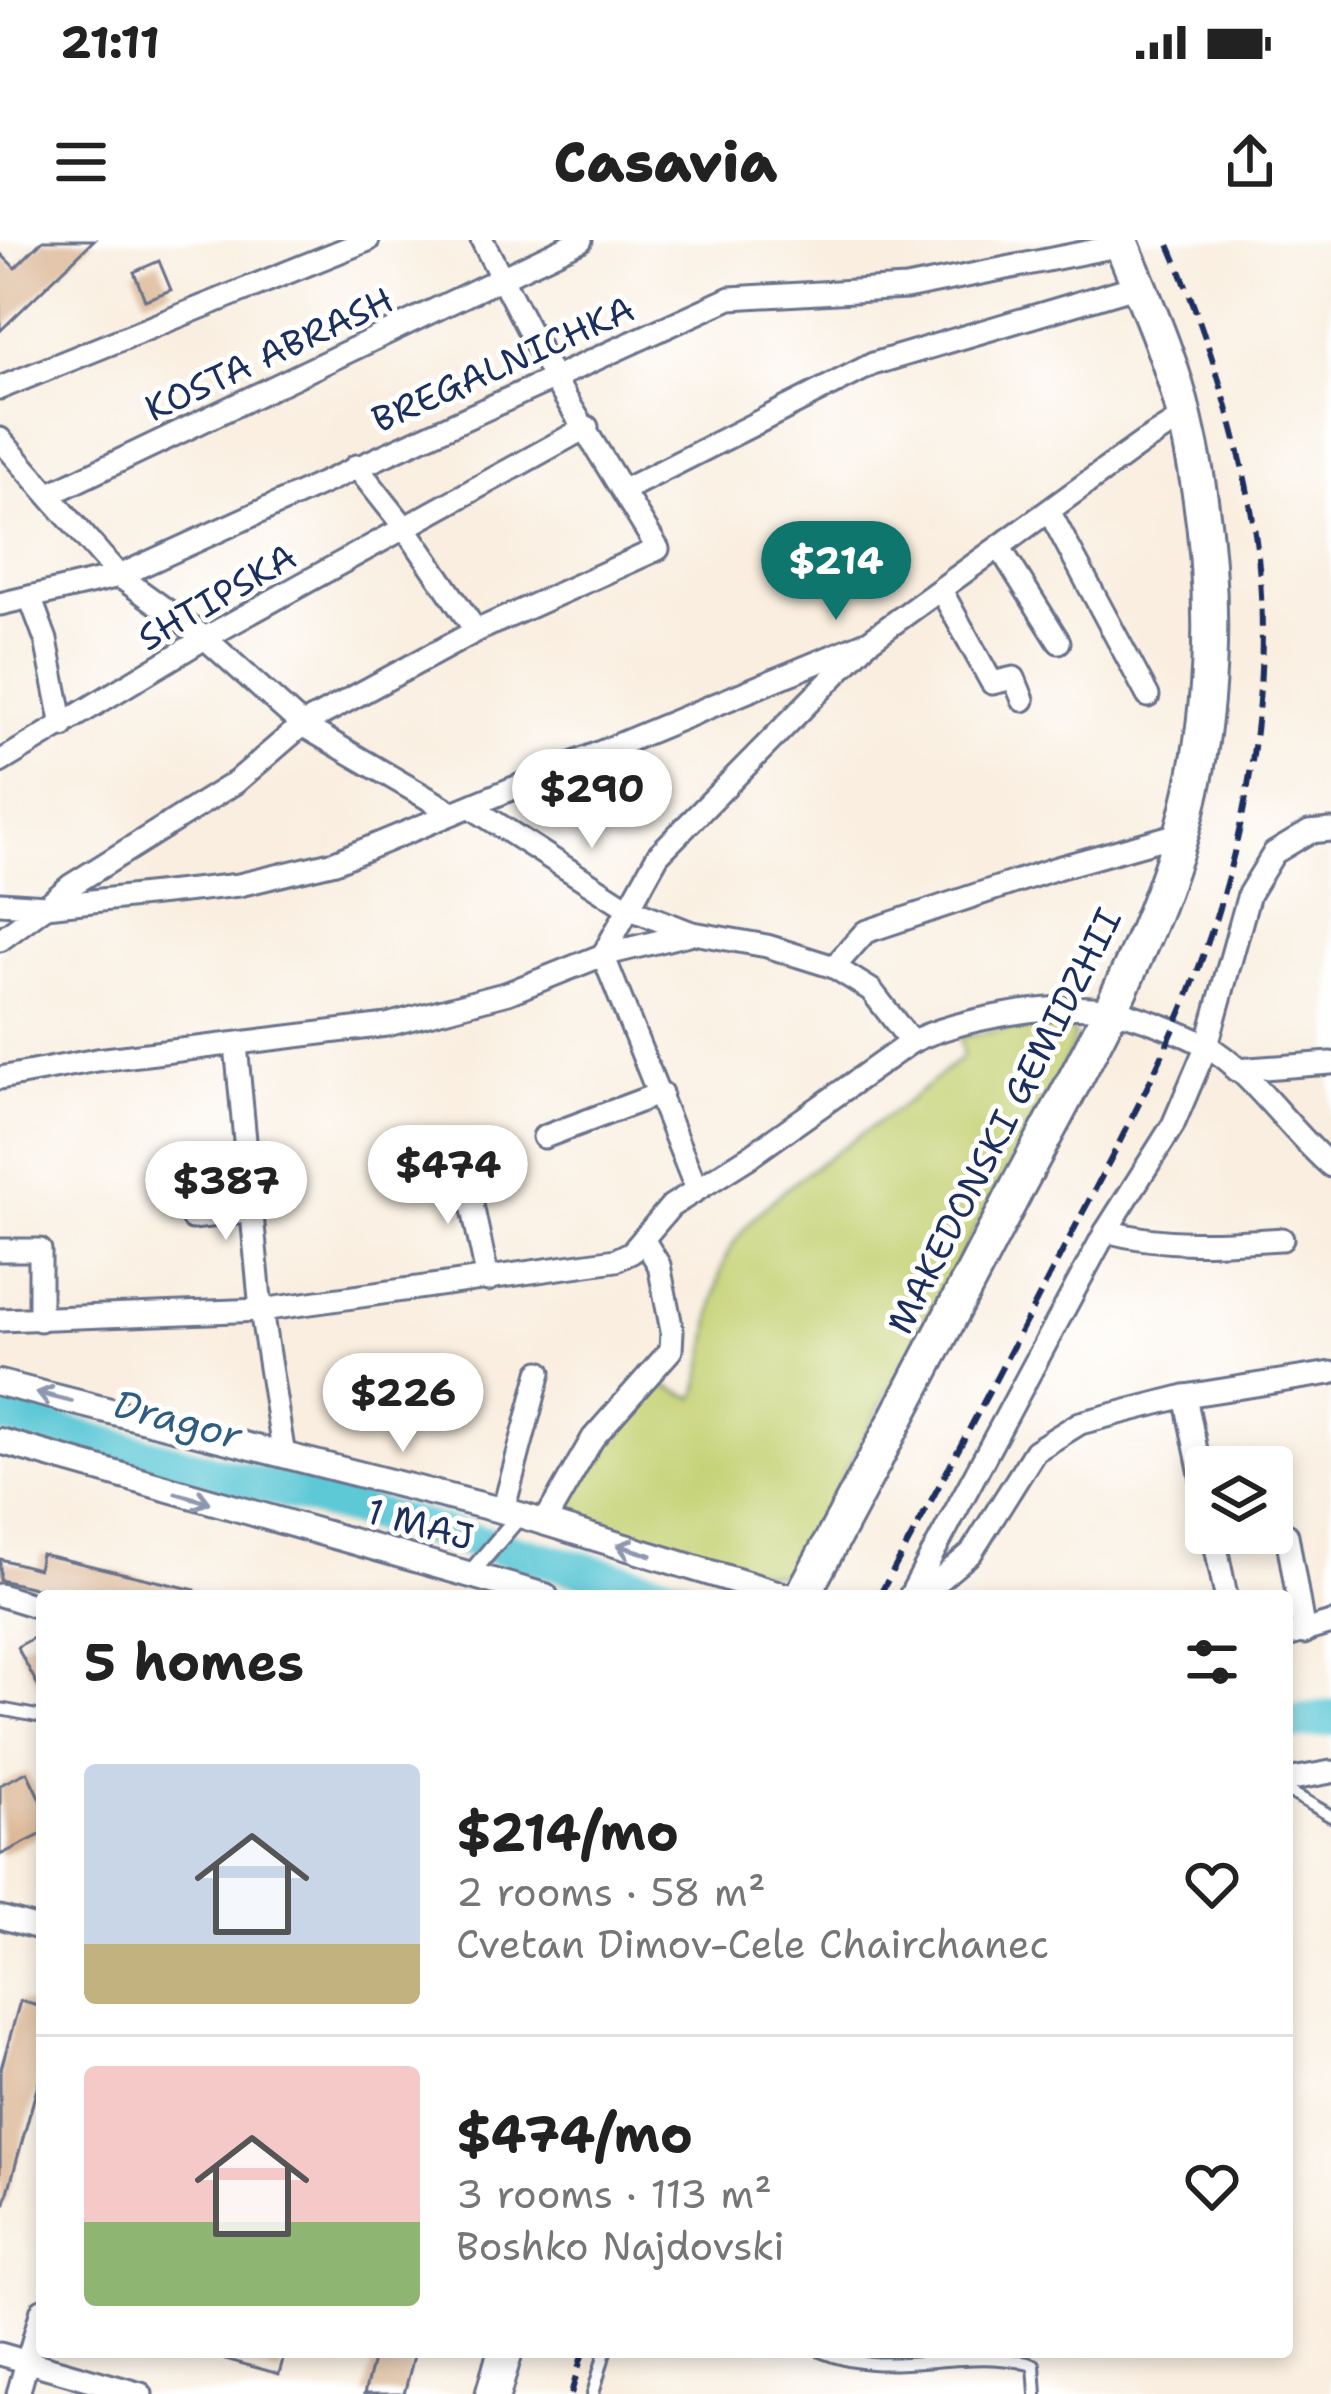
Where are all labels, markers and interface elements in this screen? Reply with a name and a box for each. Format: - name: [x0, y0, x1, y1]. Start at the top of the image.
- text: 21:11: [60, 12, 160, 72]
- text: Casavia: [553, 126, 778, 198]
- icon: menu: [48, 129, 114, 195]
- icon: share: [1217, 129, 1283, 195]
- street label: KOSTA ABRASH: [137, 275, 401, 433]
- street label: BREGALNICHKA: [364, 284, 642, 444]
- pin: $214: [765, 521, 907, 623]
- street label: SHTIPSKA: [129, 532, 305, 662]
- text: $214: [788, 534, 884, 586]
- pin: $290: [521, 749, 663, 851]
- text: $290: [539, 762, 645, 814]
- street label: MAKEDONSKI GEMIDZHII: [875, 900, 1133, 1342]
- pin: $474: [377, 1125, 519, 1227]
- text: $474: [395, 1138, 501, 1190]
- pin: $387: [155, 1141, 297, 1243]
- text: $387: [172, 1154, 280, 1206]
- pin: $226: [332, 1353, 474, 1455]
- text: $226: [350, 1366, 456, 1418]
- water label: Dragor: [108, 1377, 248, 1461]
- one-way arrow: [36, 1384, 74, 1406]
- map controls: [1185, 1446, 1293, 1554]
- button: layers: [1185, 1446, 1293, 1554]
- street label: 1 MAJ: [361, 1486, 479, 1562]
- one-way arrow: [173, 1488, 211, 1510]
- one-way arrow: [616, 1538, 654, 1560]
- text: 5 homes: [84, 1628, 304, 1696]
- icon: filters: [1179, 1629, 1245, 1695]
- text: $214/mo: [456, 1798, 679, 1866]
- icon: home: [180, 1812, 324, 1956]
- icon: heart: [1179, 1851, 1245, 1917]
- text: 2 rooms · 58 m²: [456, 1866, 766, 1918]
- text: Cvetan Dimov-Cele Chairchanec: [456, 1918, 1049, 1970]
- text: $474/mo: [456, 2100, 693, 2168]
- icon: home: [180, 2114, 324, 2258]
- icon: heart: [1179, 2153, 1245, 2219]
- text: 3 rooms · 113 m²: [456, 2168, 772, 2220]
- text: Boshko Najdovski: [456, 2220, 785, 2272]

